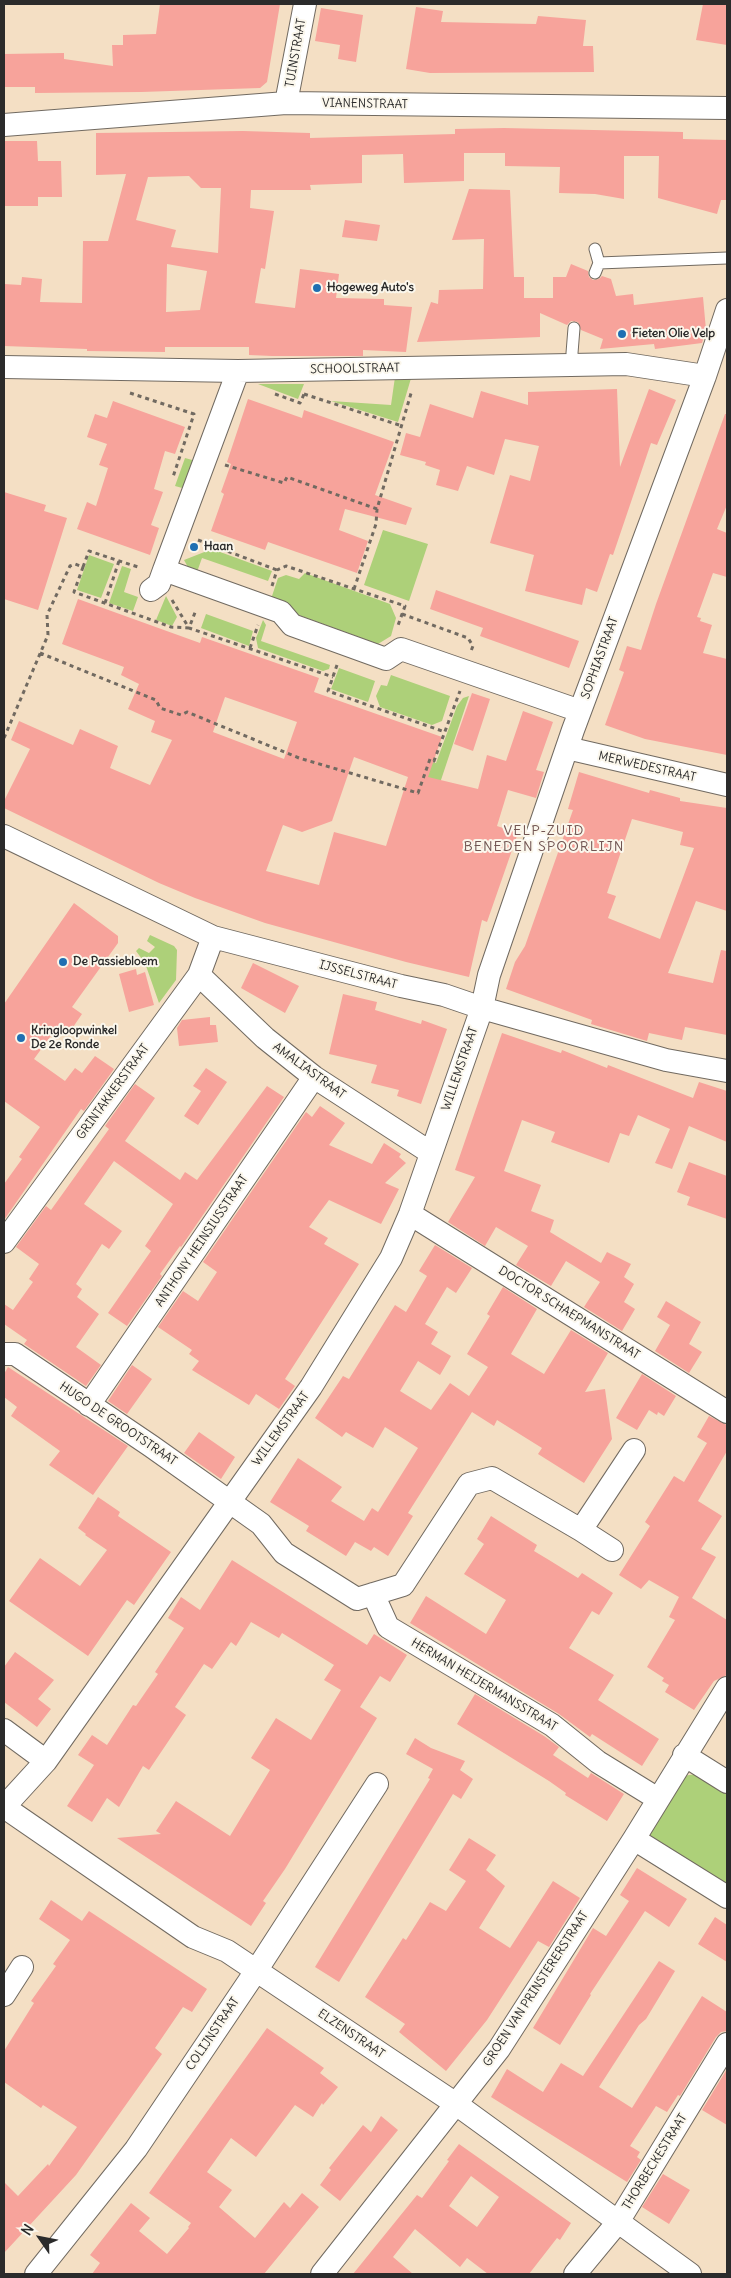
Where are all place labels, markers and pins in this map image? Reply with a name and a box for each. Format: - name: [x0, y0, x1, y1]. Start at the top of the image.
- place label: Hogeweg Auto's: [327, 281, 414, 295]
- marker: Hogeweg Auto's: [311, 282, 323, 294]
- place label: Fieten Olie Velp: [632, 327, 715, 341]
- marker: Fieten Olie Velp: [616, 328, 628, 340]
- place label: Haan: [204, 540, 233, 554]
- marker: Haan: [188, 541, 200, 553]
- place label: De Passiebloem: [73, 955, 158, 969]
- marker: De Passiebloem: [57, 956, 69, 968]
- place label: Kringloopwinkel De 2e Ronde: [31, 1024, 117, 1052]
- marker: Kringloopwinkel De 2e Ronde: [15, 1032, 27, 1044]

